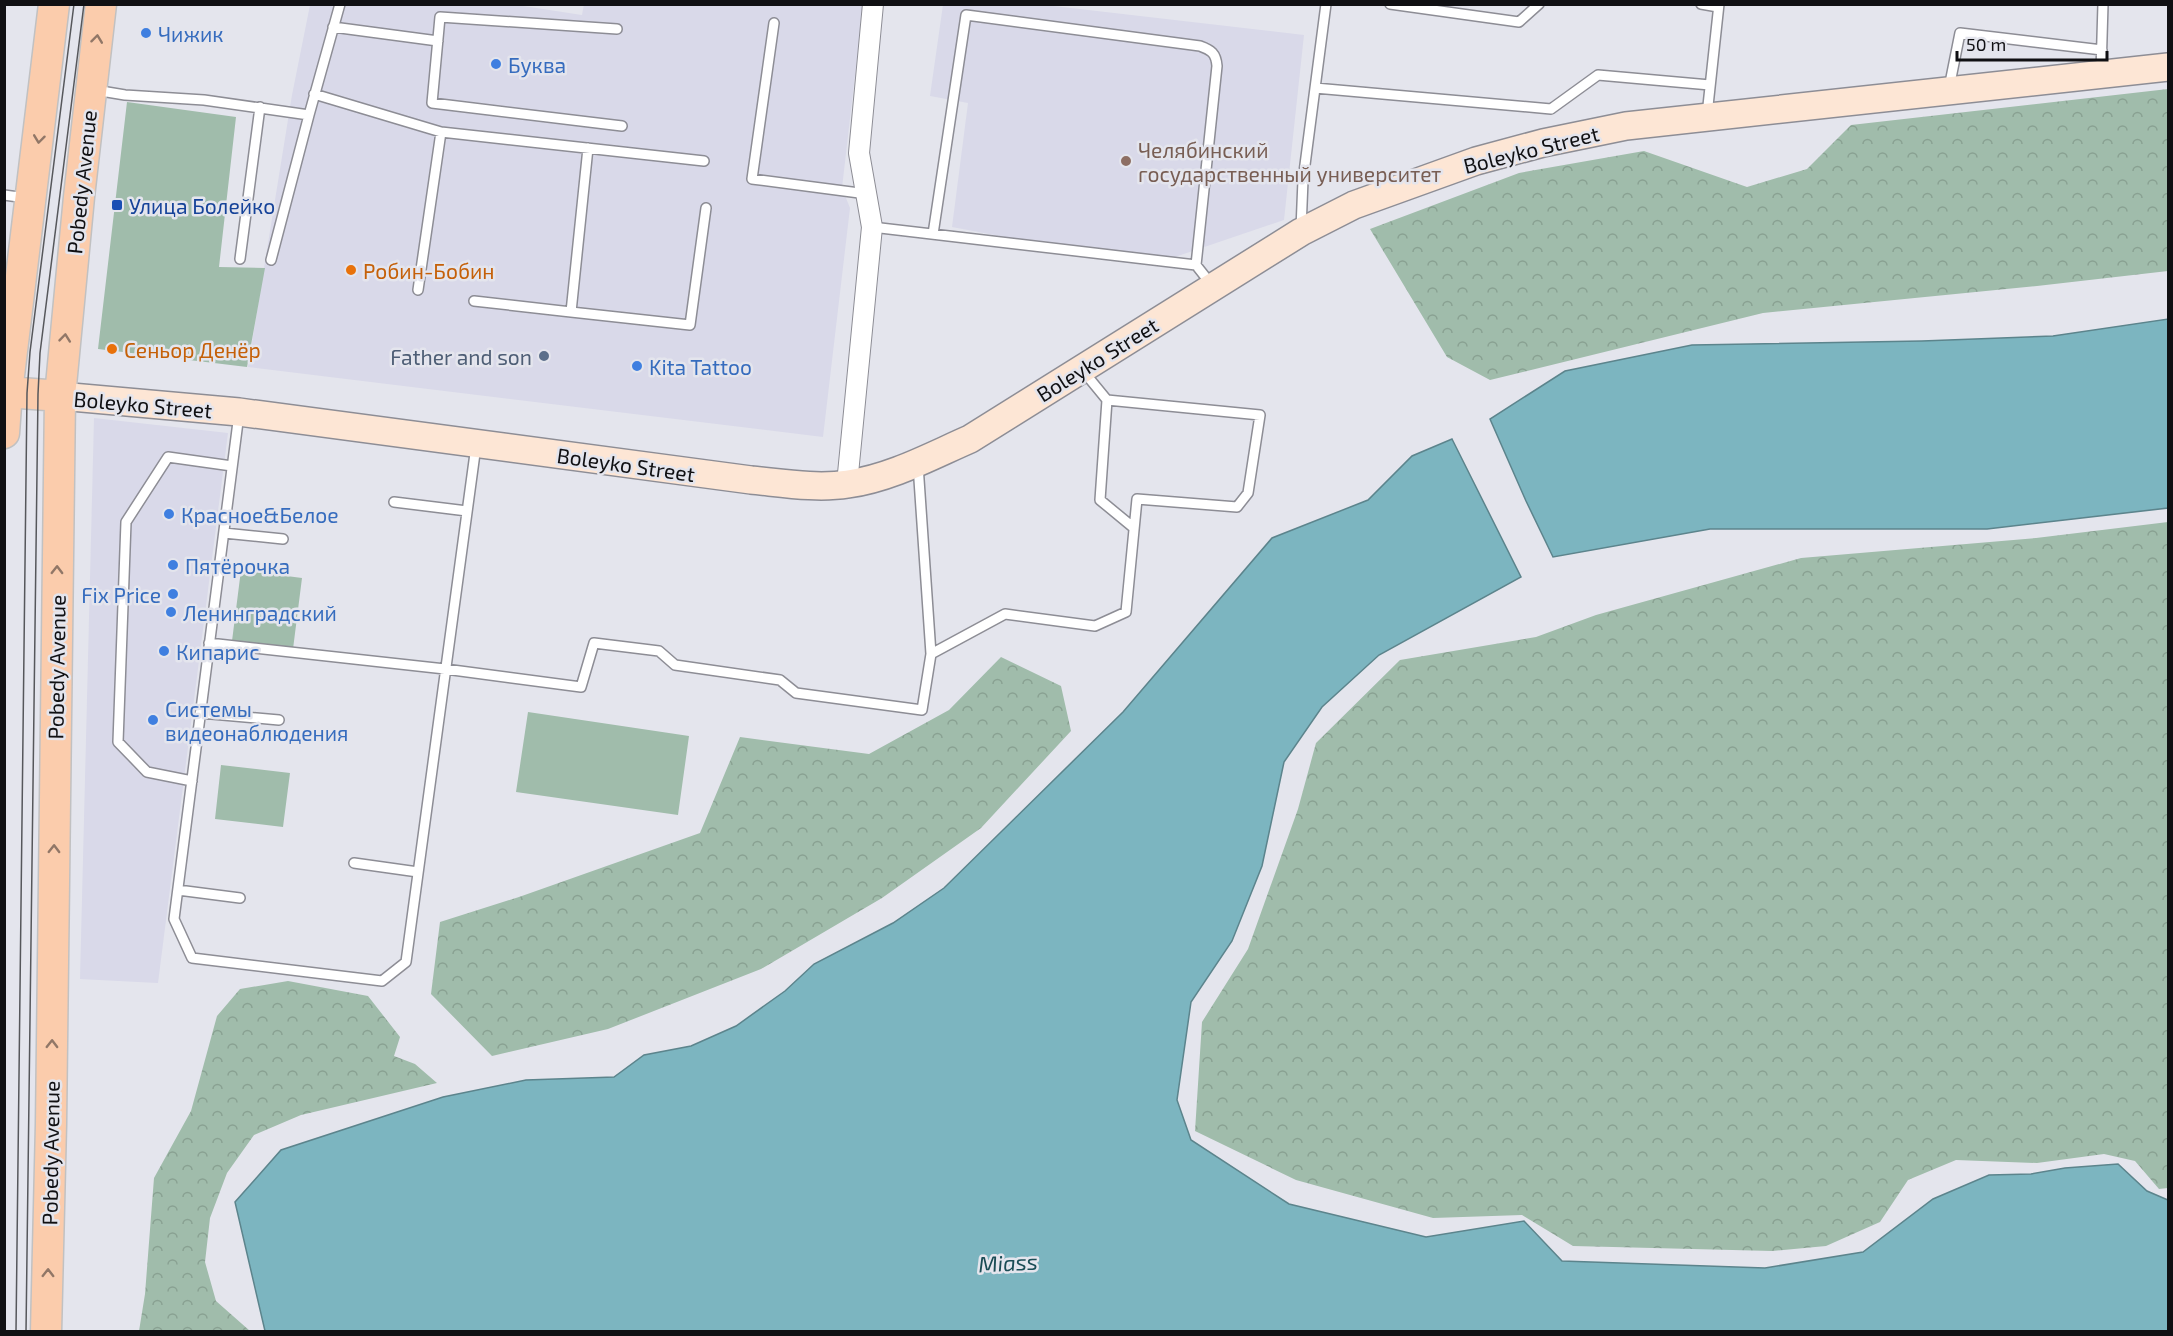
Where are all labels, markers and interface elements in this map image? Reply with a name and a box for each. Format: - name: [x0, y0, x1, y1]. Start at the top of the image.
- place label: Чижик: [158, 21, 224, 46]
- scale bar: [1957, 24, 2107, 62]
- marker: Чижик: [139, 26, 153, 40]
- text: 50 m: [1966, 33, 2006, 55]
- one-way arrow: [90, 35, 103, 44]
- place label: Буква: [508, 52, 566, 78]
- marker: Буква: [489, 57, 503, 71]
- street label: Pobedy Avenue: [61, 109, 101, 255]
- street label: Boleyko Street: [1461, 120, 1601, 178]
- one-way arrow: [33, 135, 45, 144]
- place label: Челябинский государственный университет: [1138, 137, 1441, 187]
- marker: Челябинский государственный университет: [1119, 154, 1133, 168]
- place label: Улица Болейко: [129, 193, 275, 218]
- marker: Улица Болейко: [110, 198, 124, 212]
- place label: Робин-Бобин: [363, 258, 494, 283]
- marker: Робин-Бобин: [344, 263, 358, 277]
- street label: Boleyko Street: [1031, 312, 1163, 406]
- one-way arrow: [58, 333, 71, 342]
- place label: Сеньор Денёр: [124, 337, 261, 362]
- marker: Сеньор Денёр: [105, 342, 119, 356]
- place label: Father and son: [390, 344, 532, 369]
- marker: Father and son: [537, 349, 551, 363]
- place label: Kita Tattoo: [649, 354, 752, 379]
- marker: Kita Tattoo: [630, 359, 644, 373]
- street label: Boleyko Street: [73, 385, 213, 423]
- street label: Boleyko Street: [556, 442, 696, 486]
- place label: Красное&Белое: [181, 502, 339, 527]
- marker: Красное&Белое: [162, 507, 176, 521]
- place label: Пятёрочка: [185, 553, 290, 578]
- marker: Пятёрочка: [166, 558, 180, 572]
- one-way arrow: [51, 566, 63, 575]
- place label: Fix Price: [81, 582, 161, 607]
- marker: Fix Price: [166, 587, 180, 601]
- street label: Pobedy Avenue: [42, 594, 70, 740]
- place label: Ленинградский: [183, 600, 337, 625]
- marker: Ленинградский: [164, 605, 178, 619]
- place label: Кипарис: [176, 639, 260, 664]
- marker: Кипарис: [157, 644, 171, 658]
- place label: Системы видеонаблюдения: [165, 696, 348, 745]
- marker: Системы видеонаблюдения: [146, 713, 160, 727]
- one-way arrow: [48, 845, 60, 854]
- one-way arrow: [46, 1040, 58, 1049]
- street label: Pobedy Avenue: [36, 1080, 64, 1226]
- water label: Miass: [978, 1247, 1038, 1277]
- one-way arrow: [41, 1269, 54, 1278]

